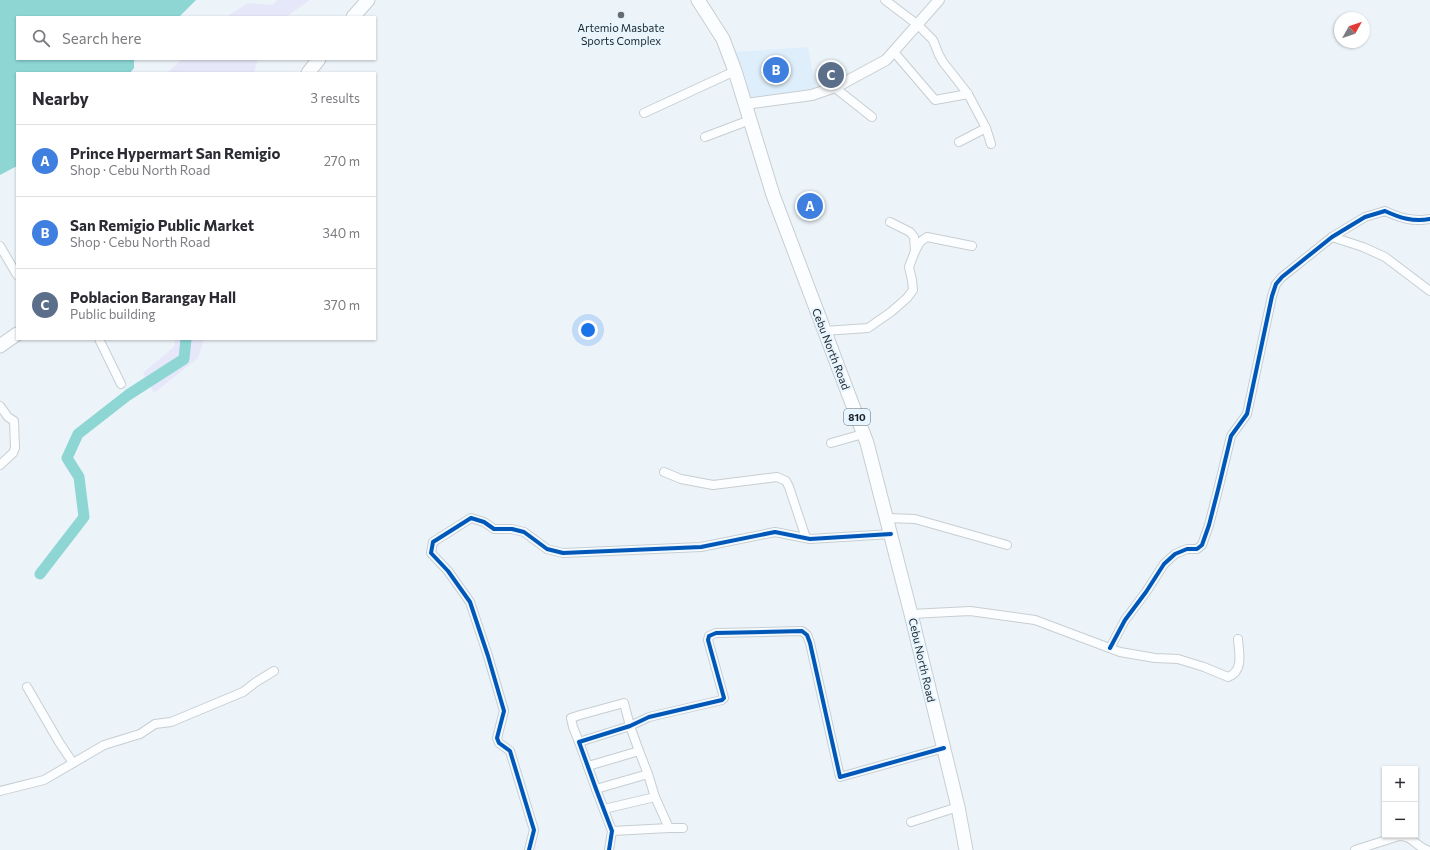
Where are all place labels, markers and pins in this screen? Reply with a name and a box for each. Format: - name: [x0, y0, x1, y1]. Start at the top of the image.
- marker: Artemio Masbate Sports Complex: [616, 10, 626, 20]
- place label: Artemio Masbate Sports Complex: [578, 21, 665, 47]
- pin: B: [763, 55, 789, 85]
- pin: C: [818, 60, 844, 90]
- pin: A: [797, 191, 823, 221]

